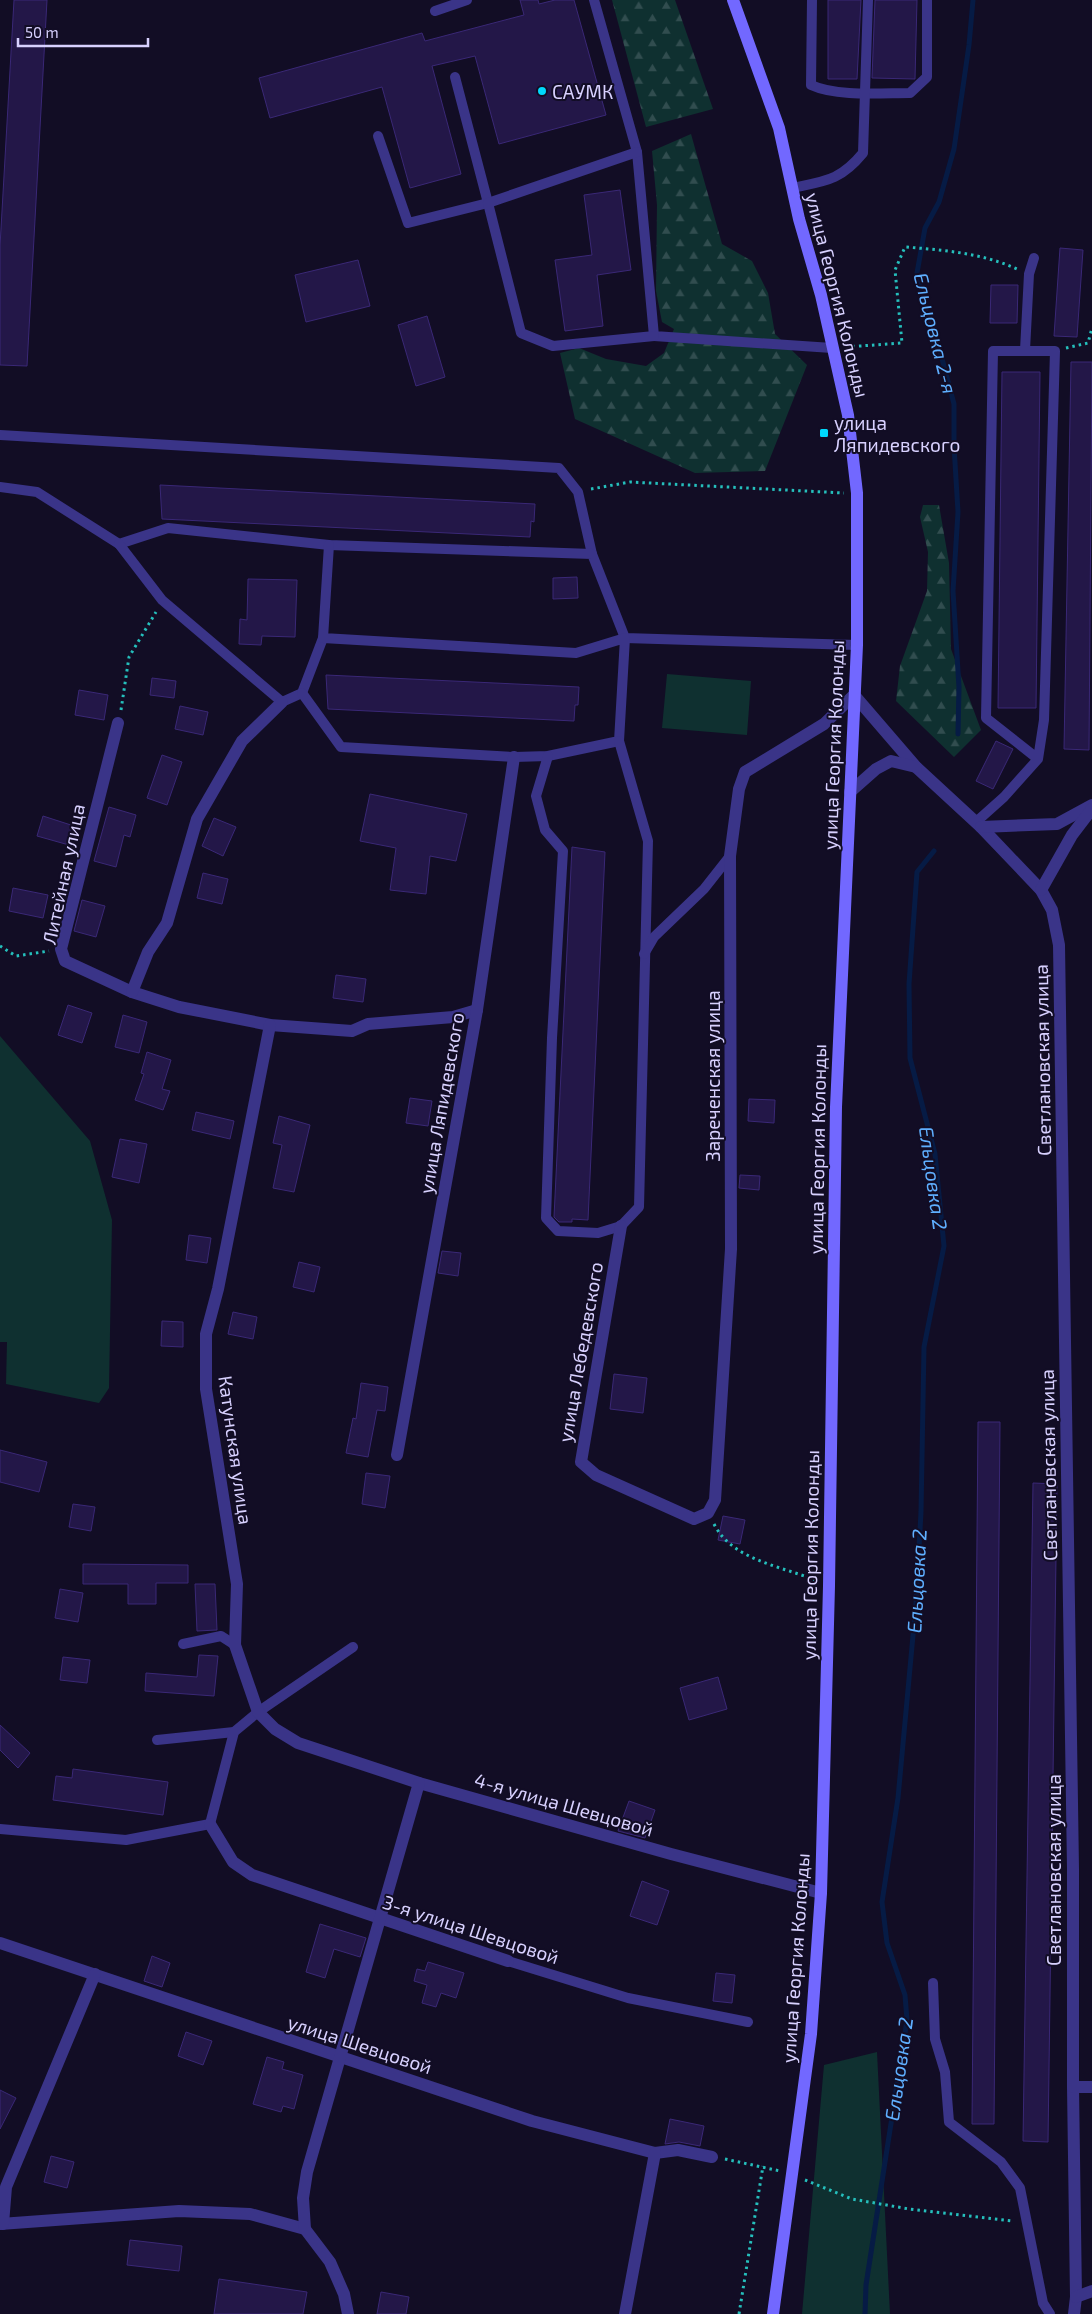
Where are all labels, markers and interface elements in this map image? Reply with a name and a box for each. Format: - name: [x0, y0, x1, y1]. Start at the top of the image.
- scale bar: [18, 15, 148, 47]
- text: 50 m: [25, 23, 59, 41]
- place label: САУМК: [552, 80, 613, 103]
- marker: САУМК: [536, 85, 548, 97]
- street label: улица Георгия Колонды: [800, 190, 875, 400]
- water label: Ельцовка 2-я: [909, 270, 963, 396]
- place label: улица Ляпидевского: [834, 411, 960, 456]
- marker: улица Ляпидевского: [818, 427, 830, 439]
- street label: улица Георгия Колонды: [818, 640, 849, 850]
- street label: Литейная улица: [37, 802, 90, 947]
- street label: Светлановская улица: [1029, 964, 1056, 1156]
- street label: Зареченская улица: [701, 990, 725, 1162]
- street label: улица Ляпидевского: [414, 1011, 469, 1196]
- street label: улица Георгия Колонды: [804, 1044, 831, 1254]
- water label: Ельцовка 2: [915, 1125, 953, 1231]
- street label: улица Лебедевского: [553, 1260, 608, 1444]
- street label: Светлановская улица: [1035, 1369, 1062, 1561]
- street label: Катунская улица: [213, 1374, 258, 1526]
- street label: улица Георгия Колонды: [797, 1450, 824, 1660]
- water label: Ельцовка 2: [901, 1528, 931, 1634]
- street label: 4-я улица Шевцовой: [472, 1767, 656, 1842]
- street label: Светлановская улица: [1042, 1774, 1066, 1966]
- street label: улица Георгия Колонды: [776, 1852, 815, 2064]
- street label: 3-я улица Шевцовой: [380, 1890, 562, 1969]
- street label: улица Шевцовой: [285, 2010, 435, 2079]
- water label: Ельцовка 2: [879, 2016, 917, 2122]

